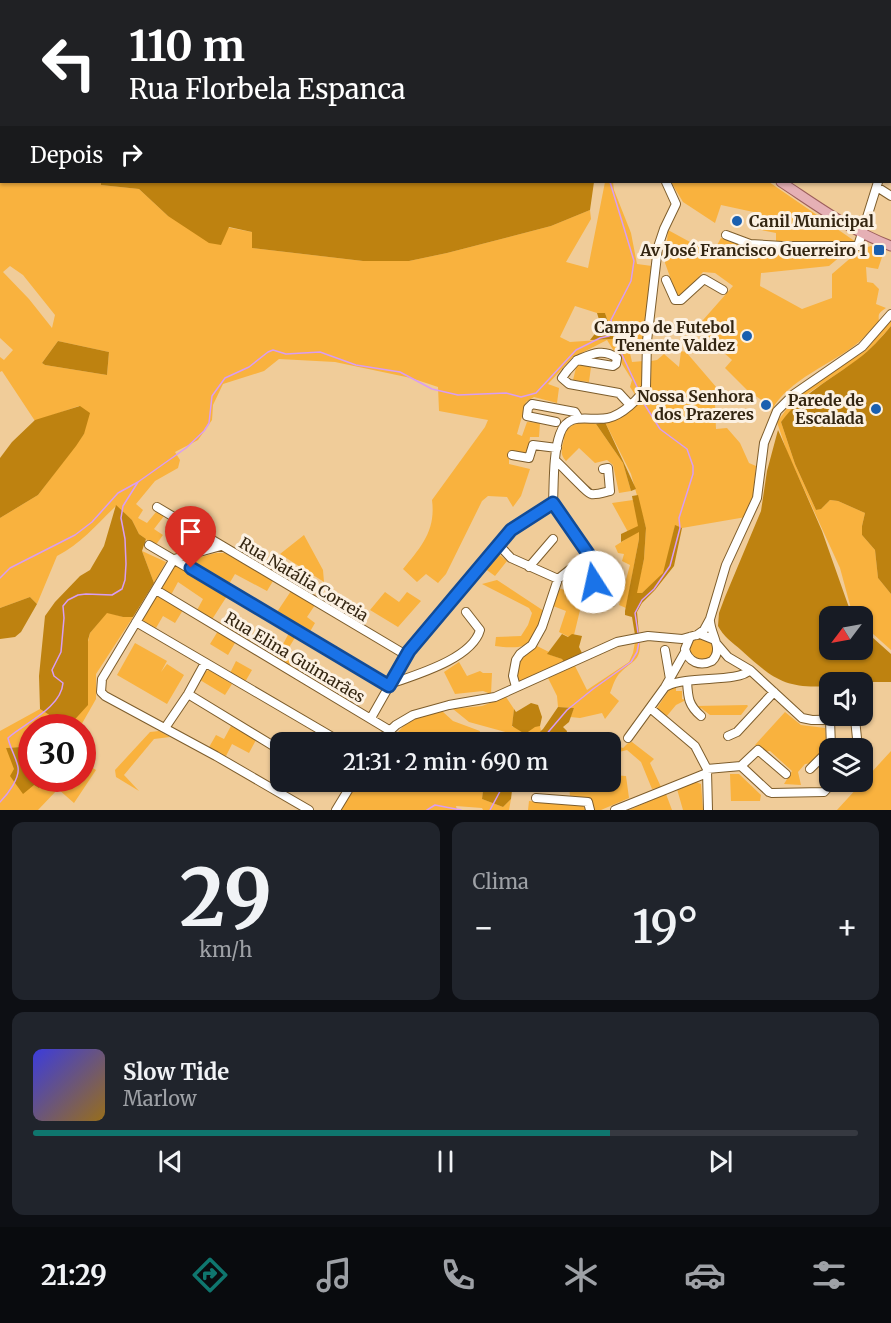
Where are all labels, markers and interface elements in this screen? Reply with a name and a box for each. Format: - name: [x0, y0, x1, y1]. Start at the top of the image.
- text: 110 m: [129, 20, 245, 72]
- icon: left: [30, 24, 108, 102]
- text: Rua Florbela Espanca: [129, 72, 405, 106]
- icon: right: [115, 138, 148, 171]
- text: Depois: [30, 141, 103, 169]
- place label: Canil Municipal: [749, 211, 874, 231]
- marker: Canil Municipal: [730, 214, 744, 228]
- place label: Av José Francisco Guerreiro 1: [639, 240, 868, 260]
- marker: Av José Francisco Guerreiro 1: [872, 243, 886, 257]
- place label: Campo de Futebol Tenente Valdez: [594, 317, 735, 355]
- marker: Campo de Futebol Tenente Valdez: [740, 329, 754, 343]
- place label: Nossa Senhora dos Prazeres: [637, 386, 754, 424]
- place label: Parede de Escalada: [788, 390, 864, 428]
- marker: Nossa Senhora dos Prazeres: [759, 398, 773, 412]
- marker: Parede de Escalada: [869, 402, 883, 416]
- pin: [165, 506, 216, 568]
- icon: arrive: [174, 515, 207, 548]
- street label: Rua Natália Correia: [236, 533, 373, 626]
- position arrow: [562, 550, 626, 614]
- north arrow: [819, 606, 873, 660]
- map controls: [819, 606, 873, 792]
- street label: Rua Elina Guimarães: [221, 607, 369, 707]
- button: sound: [819, 672, 873, 726]
- speed limit sign: 30: [18, 714, 96, 792]
- button: layers: [819, 738, 873, 792]
- text: 21:31 · 2 min · 690 m: [343, 748, 548, 776]
- text: 29: [179, 849, 272, 947]
- text: Clima: [473, 869, 529, 894]
- text: 19°: [632, 899, 698, 955]
- text: −: [473, 907, 495, 948]
- text: +: [836, 907, 858, 948]
- text: km/h: [199, 937, 252, 962]
- text: Slow Tide: [123, 1058, 229, 1086]
- text: Marlow: [123, 1086, 197, 1111]
- icon: previous: [154, 1145, 187, 1178]
- icon: pause: [429, 1145, 462, 1178]
- icon: next: [704, 1145, 737, 1178]
- icon: directions: [189, 1254, 231, 1296]
- icon: music: [313, 1254, 355, 1296]
- icon: phone: [437, 1254, 479, 1296]
- icon: climate: [560, 1254, 602, 1296]
- icon: car: [684, 1254, 726, 1296]
- icon: filters: [808, 1254, 850, 1296]
- text: 21:29: [41, 1258, 107, 1292]

